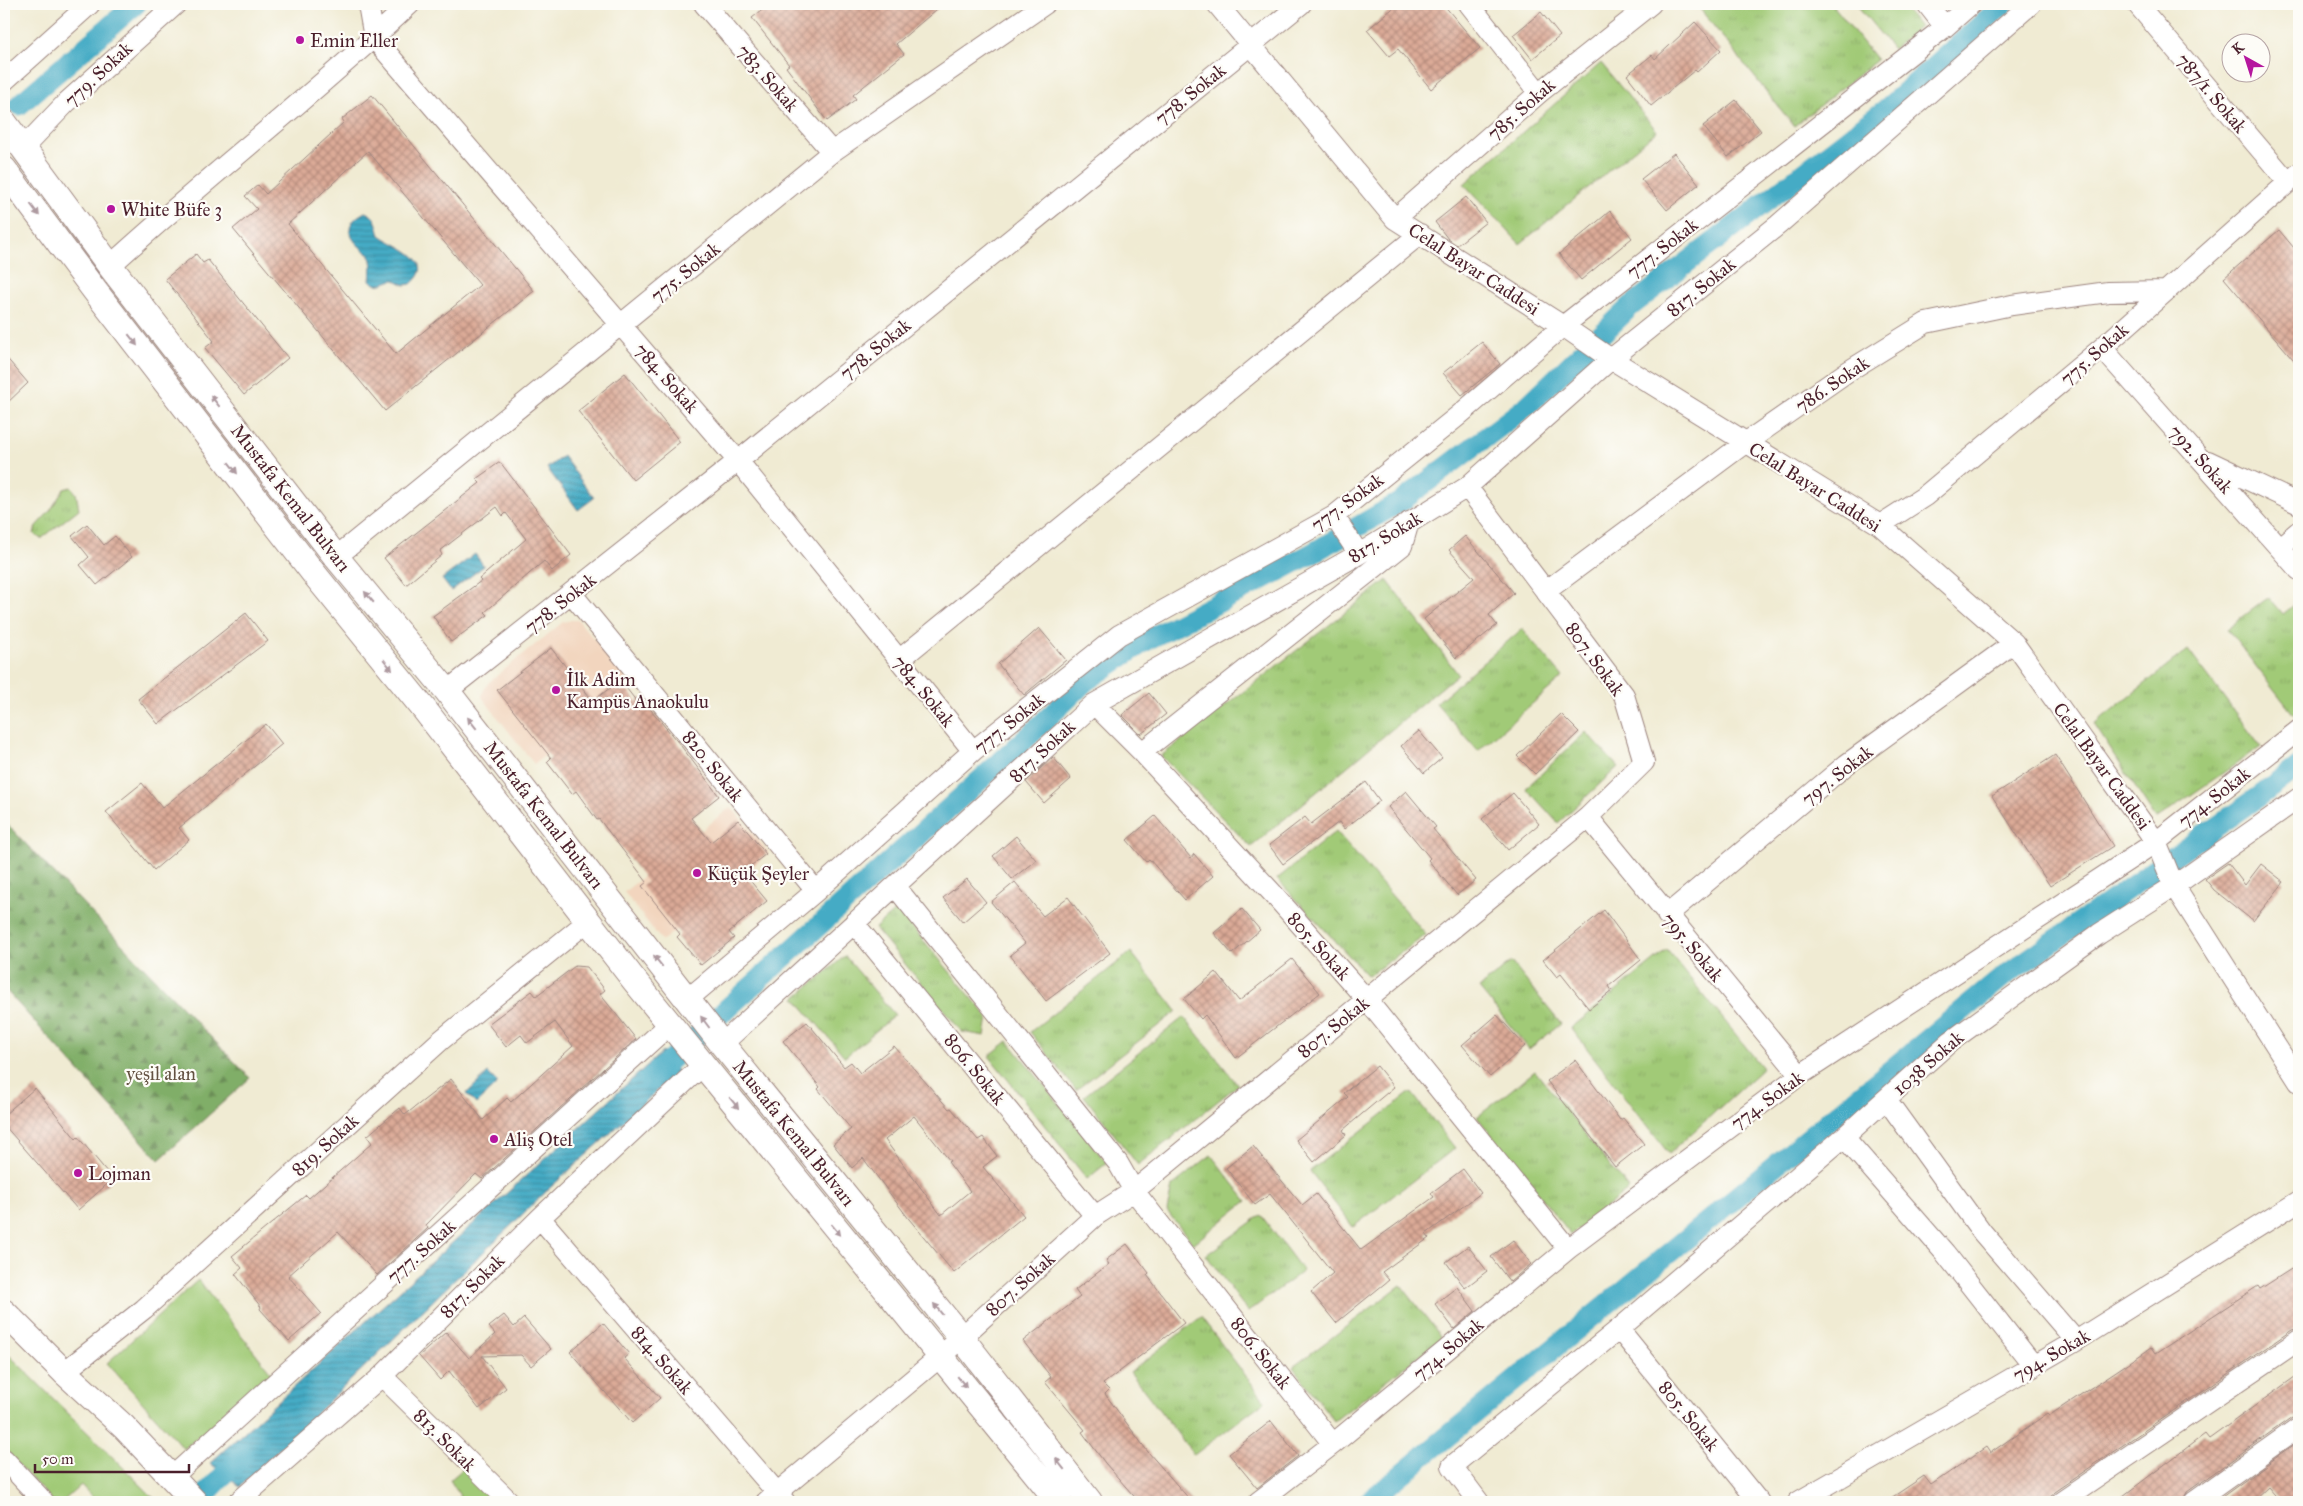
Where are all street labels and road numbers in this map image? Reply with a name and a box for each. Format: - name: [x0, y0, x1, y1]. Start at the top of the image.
- street label: 779. Sokak: [59, 37, 137, 111]
- street label: 783. Sokak: [732, 39, 804, 117]
- street label: 787/1. Sokak: [2172, 48, 2252, 138]
- street label: 778. Sokak: [1150, 58, 1230, 130]
- street label: 785. Sokak: [1482, 73, 1560, 145]
- street label: 777. Sokak: [1622, 213, 1702, 283]
- street label: Celal Bayar Caddesi: [1404, 218, 1544, 320]
- street label: 775. Sokak: [646, 237, 725, 307]
- street label: 817. Sokak: [1662, 252, 1740, 322]
- street label: 778. Sokak: [835, 313, 915, 385]
- street label: 775. Sokak: [2055, 318, 2133, 390]
- street label: 784. Sokak: [630, 338, 704, 418]
- street label: 786. Sokak: [1791, 351, 1873, 417]
- street label: Mustafa Kemal Bulvarı: [226, 420, 356, 576]
- street label: 792. Sokak: [2164, 420, 2238, 498]
- street label: Celal Bayar Caddesi: [1745, 437, 1885, 537]
- street label: 777. Sokak: [1306, 468, 1388, 536]
- street label: 817. Sokak: [1344, 506, 1426, 568]
- street label: 778. Sokak: [520, 568, 601, 638]
- street label: 807. Sokak: [1561, 618, 1629, 700]
- street label: 784. Sokak: [888, 651, 960, 732]
- street label: 777. Sokak: [969, 687, 1049, 759]
- street label: Celal Bayar Caddesi: [2048, 698, 2156, 834]
- street label: 817. Sokak: [1004, 715, 1080, 787]
- street label: 820. Sokak: [677, 726, 749, 806]
- street label: Mustafa Kemal Bulvarı: [479, 737, 609, 893]
- street label: 797. Sokak: [1797, 740, 1878, 810]
- street label: 774. Sokak: [2173, 762, 2255, 832]
- street label: 805. Sokak: [1282, 907, 1356, 985]
- street label: 795. Sokak: [1658, 908, 1729, 986]
- street label: 807. Sokak: [1293, 991, 1374, 1063]
- street label: 1038 Sokak: [1888, 1026, 1968, 1100]
- street label: 806. Sokak: [939, 1029, 1011, 1109]
- street label: Mustafa Kemal Bulvarı: [728, 1055, 860, 1211]
- street label: 774. Sokak: [1726, 1066, 1808, 1134]
- street label: 819. Sokak: [287, 1109, 363, 1181]
- street label: 777. Sokak: [382, 1214, 460, 1288]
- street label: 807. Sokak: [981, 1247, 1060, 1321]
- street label: 817. Sokak: [435, 1249, 509, 1323]
- street label: 806. Sokak: [1226, 1312, 1296, 1394]
- street label: 774. Sokak: [1408, 1313, 1488, 1385]
- street label: 814. Sokak: [626, 1321, 698, 1399]
- street label: 794. Sokak: [2008, 1324, 2094, 1386]
- street label: 805. Sokak: [1654, 1376, 1724, 1456]
- street label: 813. Sokak: [409, 1404, 481, 1476]

